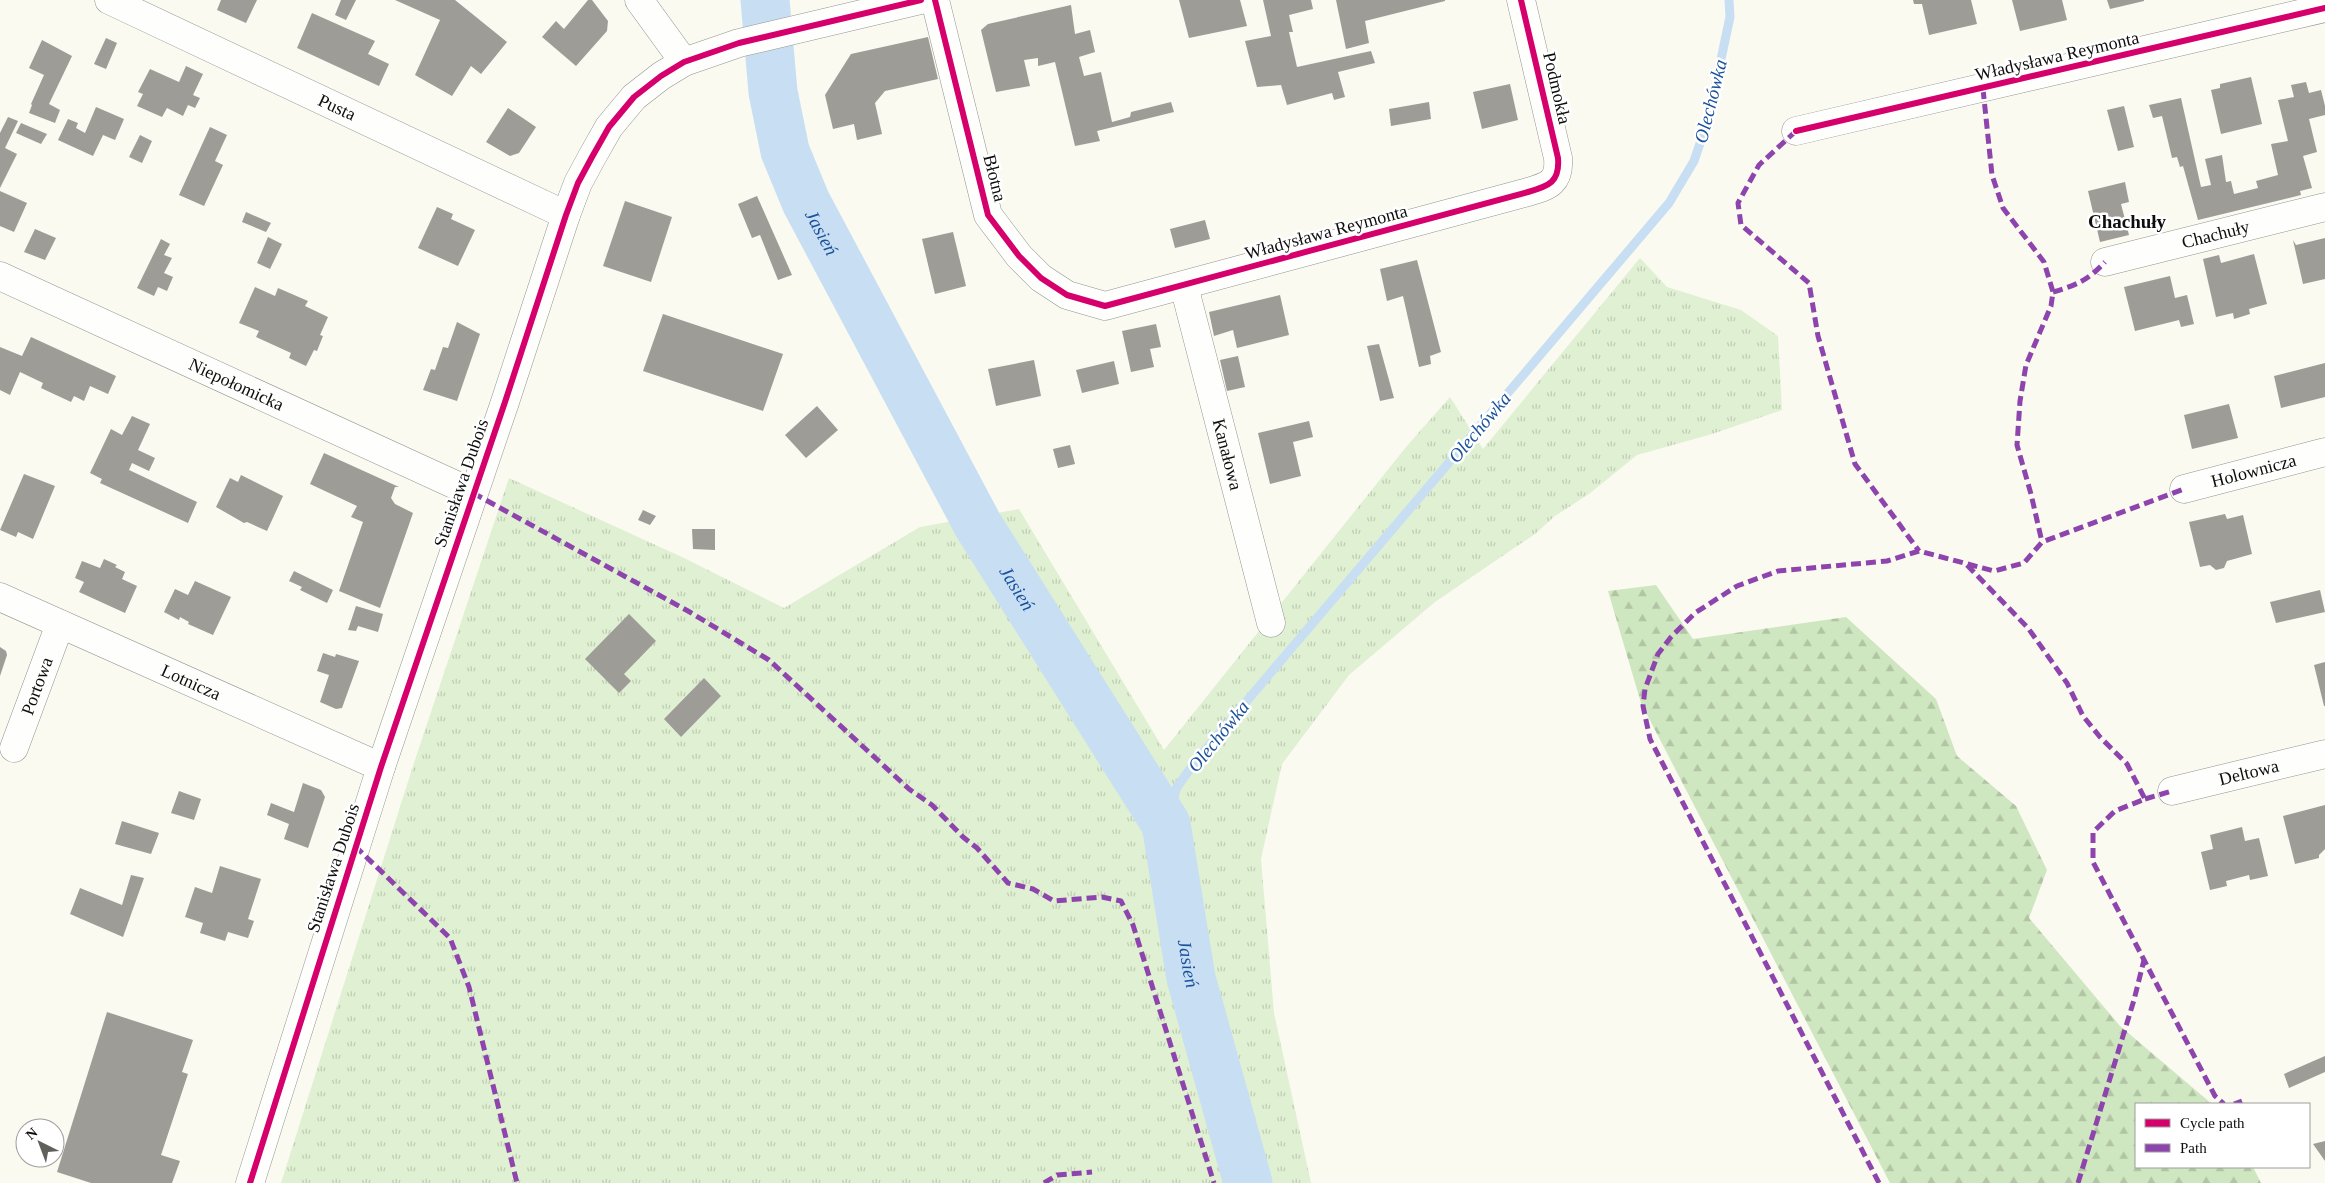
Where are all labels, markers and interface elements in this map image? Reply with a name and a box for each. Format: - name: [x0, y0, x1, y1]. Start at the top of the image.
- street label: Władysława Reymonta: [1973, 27, 2141, 85]
- street label: Podmokła: [1539, 50, 1575, 126]
- water label: Olechówka: [1690, 57, 1731, 145]
- street label: Pusta: [315, 90, 359, 125]
- street label: Błotna: [979, 152, 1011, 204]
- street label: Władysława Reymonta: [1243, 201, 1409, 263]
- water label: Jasień: [801, 206, 842, 259]
- district label: Chachuły: [2088, 211, 2167, 232]
- street label: Chachuły: [2180, 216, 2252, 252]
- street label: Niepołomicka: [186, 354, 287, 415]
- water label: Olechówka: [1444, 388, 1515, 467]
- street label: Stanisława Dubois: [430, 416, 492, 550]
- street label: Kanałowa: [1209, 417, 1246, 492]
- street label: Holownicza: [2209, 450, 2298, 491]
- water label: Jasień: [995, 562, 1039, 614]
- street label: Portowa: [17, 655, 57, 718]
- street label: Lotnicza: [158, 660, 224, 704]
- water label: Olechówka: [1183, 696, 1253, 776]
- street label: Deltowa: [2217, 756, 2281, 789]
- street label: Stanisława Dubois: [303, 801, 363, 935]
- water label: Jasień: [1174, 938, 1203, 990]
- legend: [2135, 1103, 2310, 1168]
- text: Cycle path: [2180, 1115, 2245, 1131]
- north arrow: [15, 1118, 65, 1168]
- text: N: [23, 1125, 40, 1143]
- text: Path: [2180, 1140, 2207, 1156]

